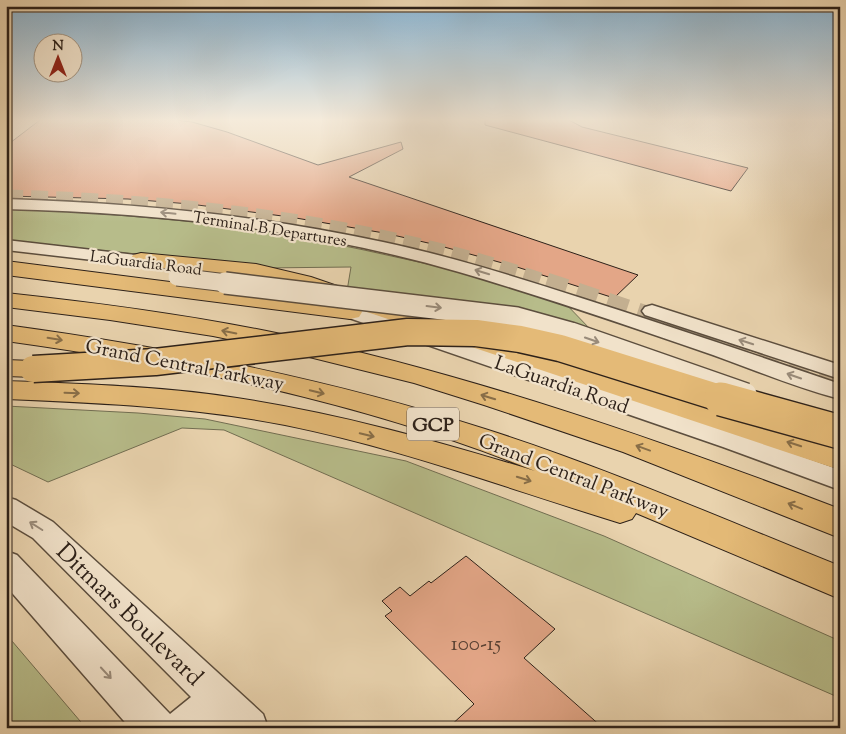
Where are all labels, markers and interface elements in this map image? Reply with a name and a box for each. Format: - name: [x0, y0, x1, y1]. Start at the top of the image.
- north arrow: [32, 32, 82, 82]
- text: N: [52, 37, 64, 57]
- street label: Terminal B Departures: [191, 207, 348, 254]
- one-way arrow: [160, 208, 176, 217]
- street label: LaGuardia Road: [88, 246, 203, 283]
- one-way arrow: [474, 267, 490, 277]
- one-way arrow: [425, 302, 441, 312]
- one-way arrow: [221, 327, 237, 336]
- street label: Grand Central Parkway: [83, 333, 286, 400]
- one-way arrow: [46, 334, 62, 344]
- one-way arrow: [584, 336, 599, 345]
- one-way arrow: [738, 336, 754, 346]
- street label: LaGuardia Road: [490, 350, 632, 423]
- one-way arrow: [787, 371, 802, 380]
- one-way arrow: [308, 387, 324, 397]
- one-way arrow: [64, 388, 80, 397]
- one-way arrow: [481, 391, 497, 401]
- road number: GCP: [407, 408, 459, 440]
- street label: Grand Central Parkway: [474, 428, 673, 527]
- one-way arrow: [359, 431, 375, 440]
- one-way arrow: [786, 439, 802, 448]
- one-way arrow: [635, 443, 651, 452]
- one-way arrow: [515, 475, 531, 485]
- one-way arrow: [788, 500, 803, 510]
- one-way arrow: [29, 520, 43, 530]
- street label: Ditmars Boulevard: [47, 536, 210, 695]
- house number: 100-15: [451, 630, 501, 660]
- one-way arrow: [100, 667, 112, 680]

